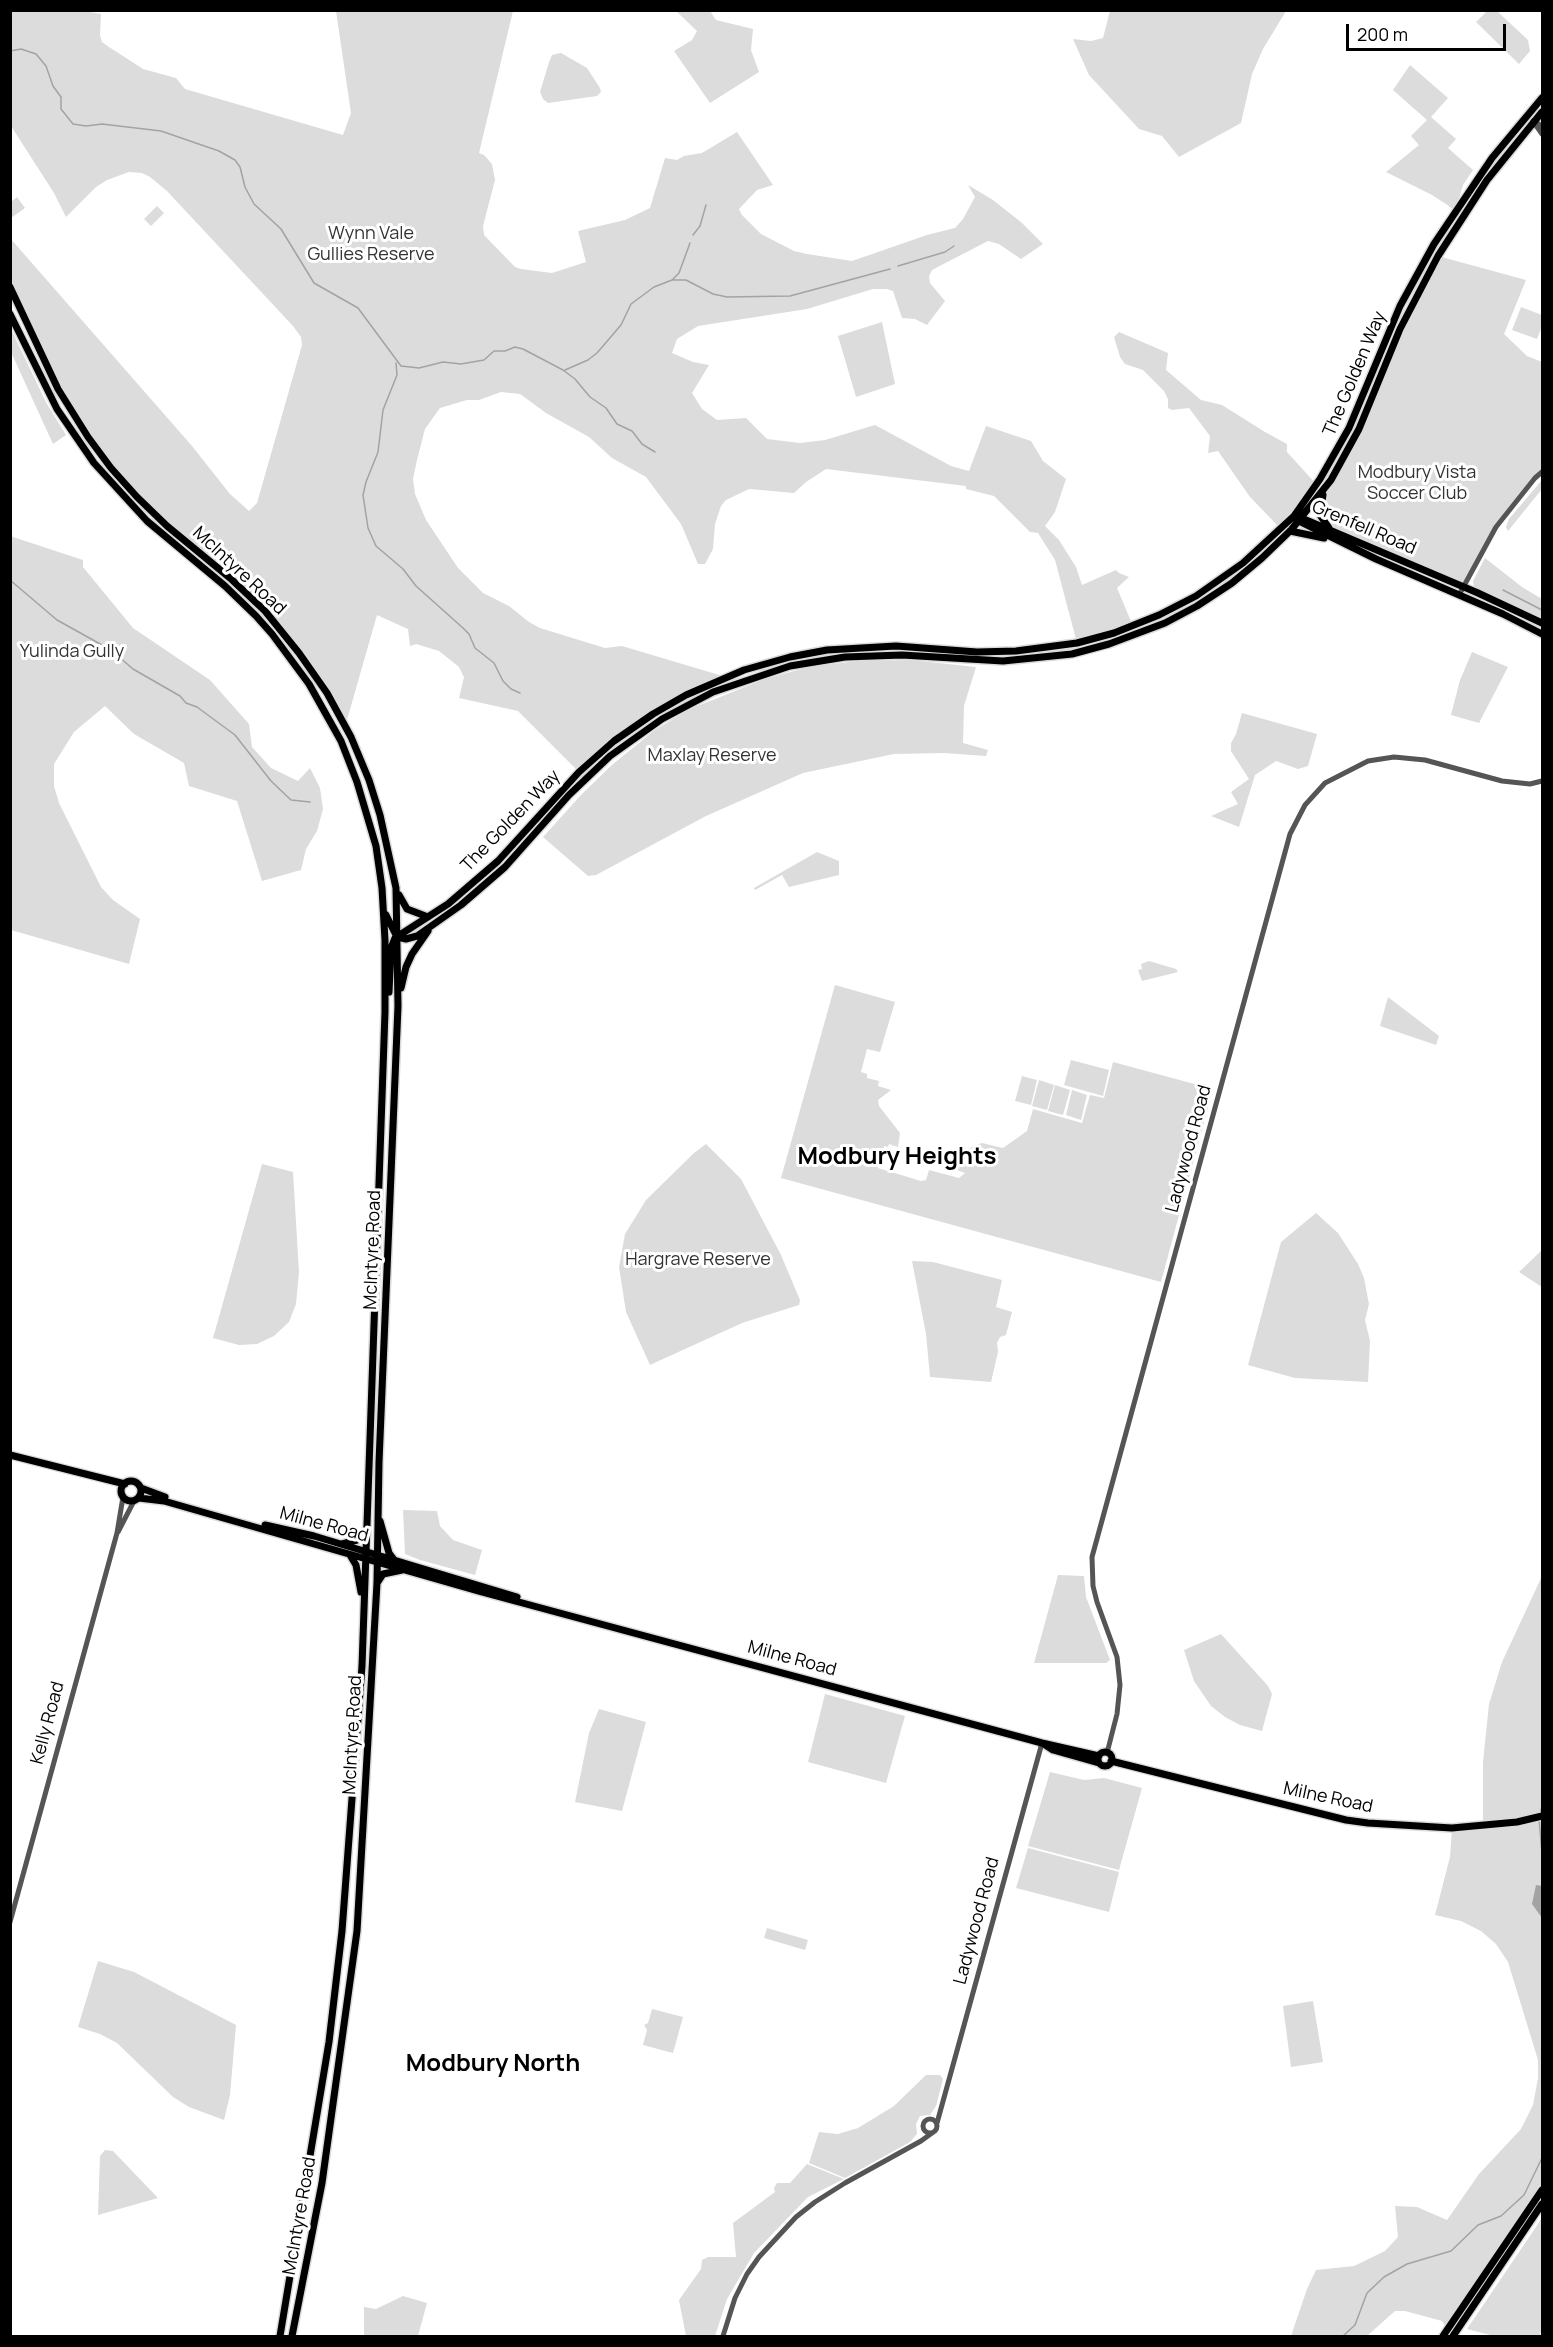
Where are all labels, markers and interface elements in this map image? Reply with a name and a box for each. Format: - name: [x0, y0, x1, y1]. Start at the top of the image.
- scale bar: [1349, 12, 1510, 50]
- text: 200 m: [1357, 22, 1408, 46]
- park label: Wynn Vale Gullies Reserve: [307, 223, 435, 266]
- street label: The Golden Way: [1319, 308, 1391, 440]
- park label: Modbury Vista Soccer Club: [1358, 462, 1476, 504]
- street label: Grenfell Road: [1309, 496, 1419, 560]
- street label: McIntyre Road: [188, 522, 290, 620]
- park label: Yulinda Gully: [20, 641, 124, 663]
- park label: Maxlay Reserve: [647, 745, 777, 767]
- street label: The Golden Way: [457, 766, 565, 876]
- street label: Ladywood Road: [1162, 1083, 1216, 1215]
- district label: Modbury Heights: [797, 1143, 997, 1171]
- street label: McIntyre Road: [360, 1190, 386, 1310]
- park label: Hargrave Reserve: [625, 1249, 771, 1271]
- street label: Milne Road: [277, 1503, 371, 1547]
- street label: Milne Road: [745, 1637, 839, 1681]
- street label: McIntyre Road: [339, 1675, 367, 1795]
- street label: Kelly Road: [27, 1679, 69, 1767]
- street label: Milne Road: [1281, 1778, 1375, 1818]
- street label: Ladywood Road: [950, 1855, 1004, 1987]
- district label: Modbury North: [406, 2050, 580, 2078]
- street label: McIntyre Road: [279, 2155, 321, 2277]

